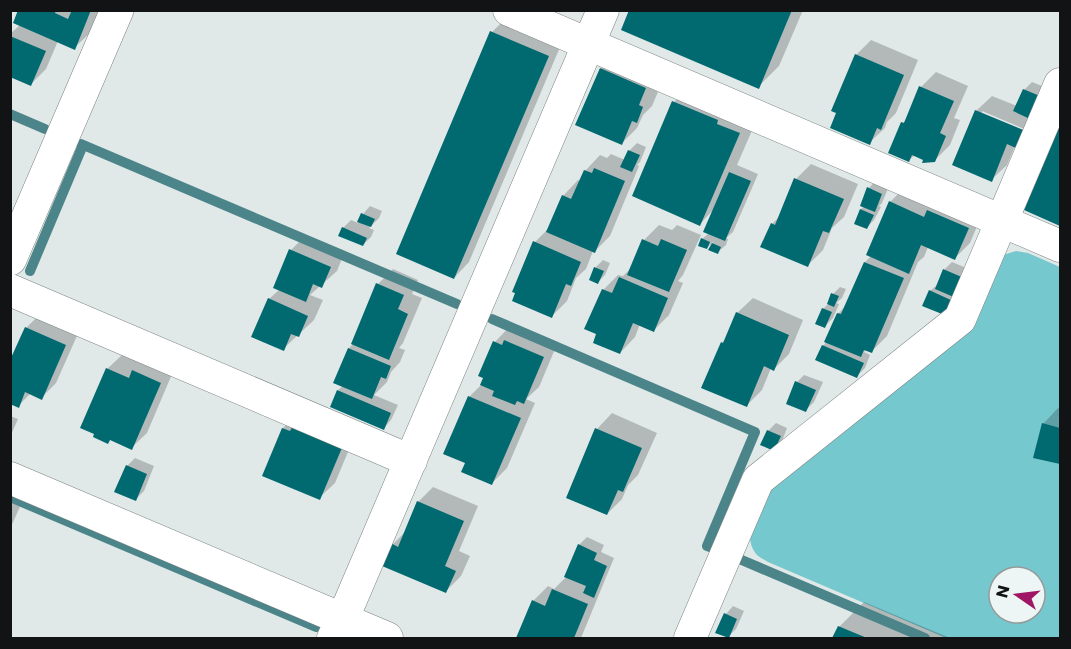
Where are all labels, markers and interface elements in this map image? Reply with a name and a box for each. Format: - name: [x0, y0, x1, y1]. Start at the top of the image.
- north arrow: [987, 565, 1047, 625]
- text: N: [990, 583, 1016, 600]

